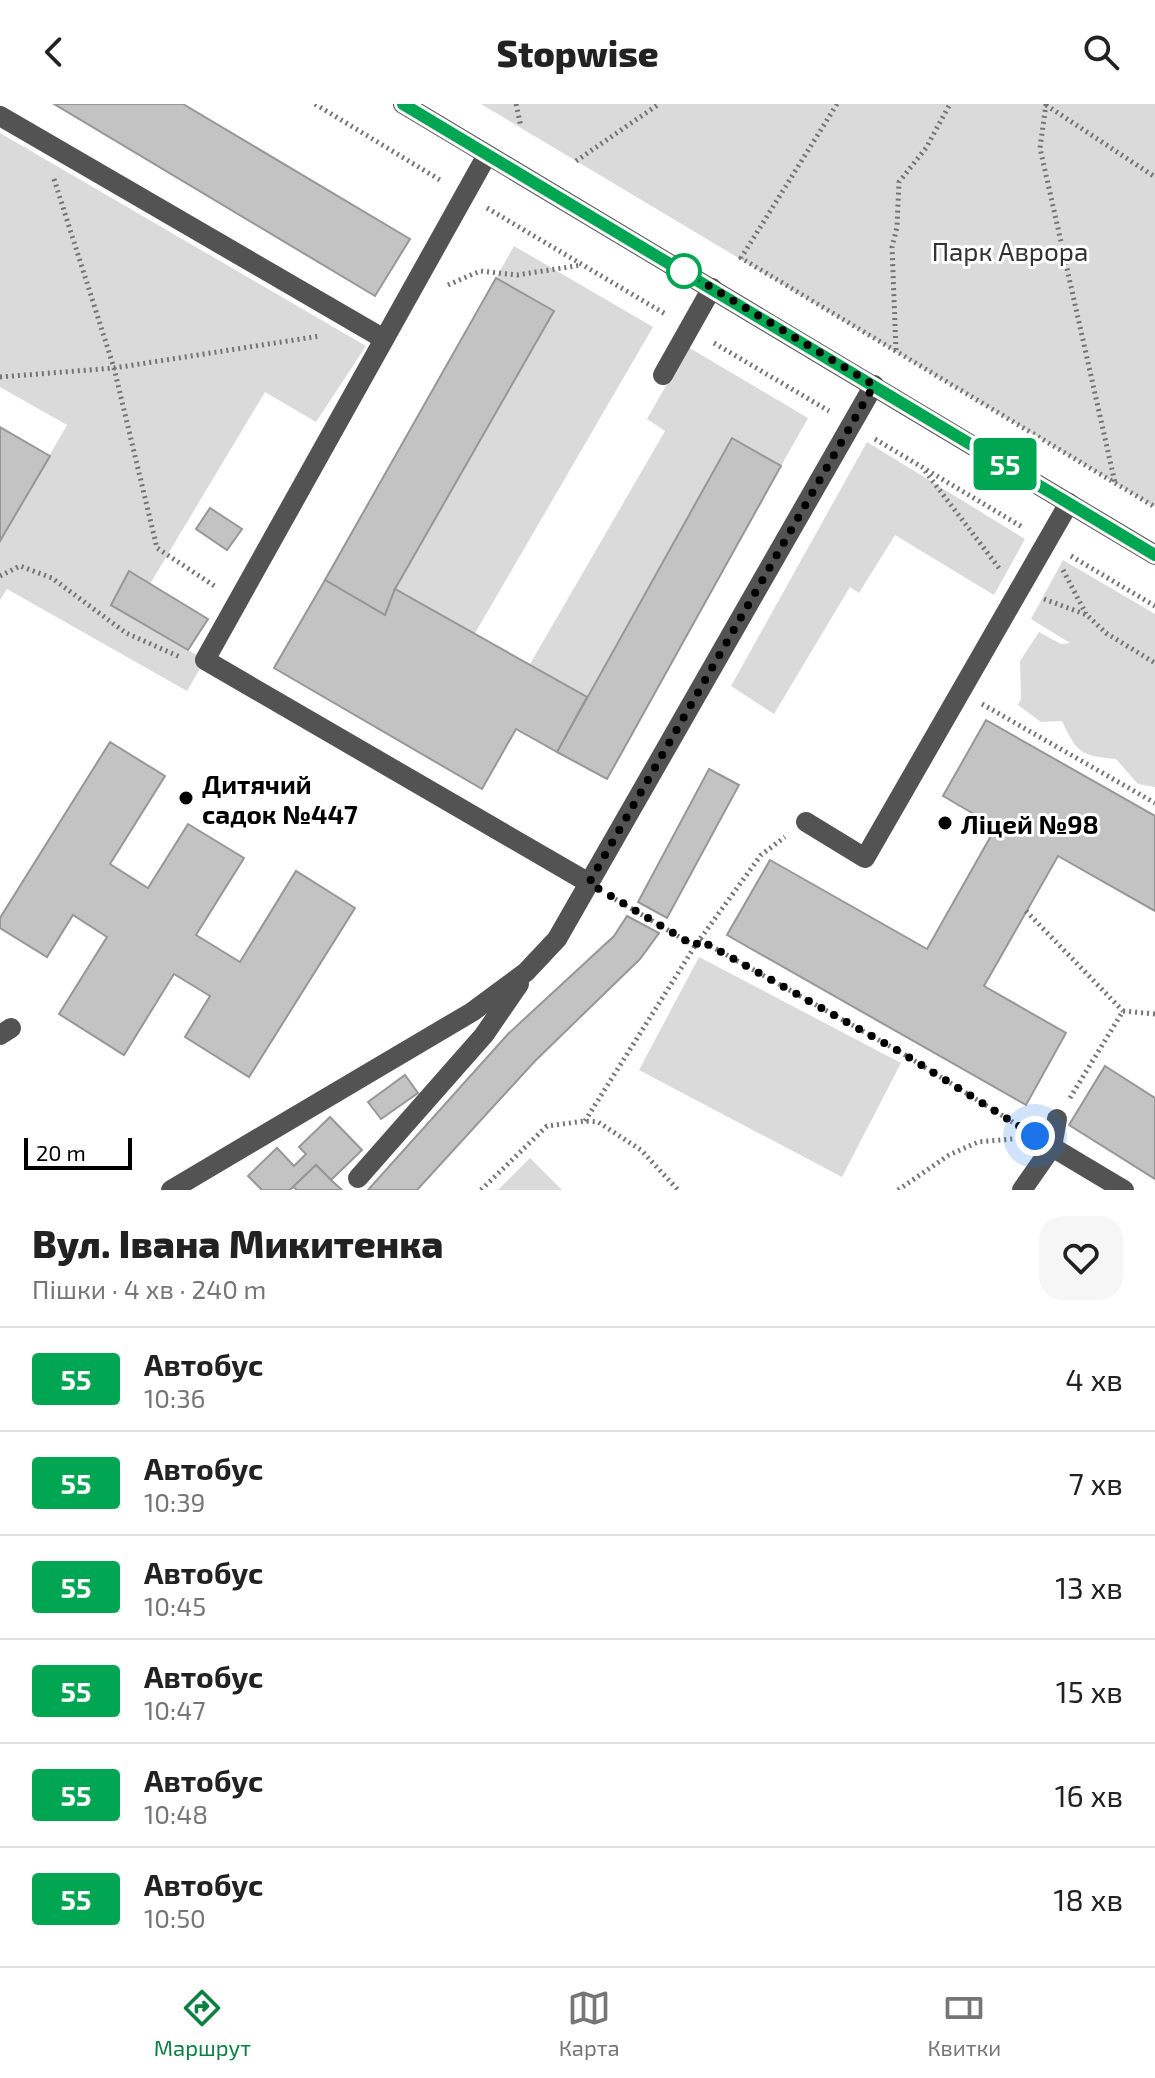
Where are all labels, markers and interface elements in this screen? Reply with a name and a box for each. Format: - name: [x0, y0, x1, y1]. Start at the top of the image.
- icon: back: [32, 30, 76, 74]
- icon: search: [1079, 30, 1123, 74]
- text: Stopwise: [496, 31, 659, 74]
- park label: Парк Аврора: [932, 235, 1088, 266]
- unlabelled marker: [667, 254, 701, 288]
- line badge: 55: [969, 438, 1041, 490]
- text: 55: [990, 447, 1020, 481]
- place label: Дитячий садок №447: [202, 768, 358, 829]
- marker: Дитячий садок №447: [177, 789, 195, 807]
- place label: Ліцей №98: [961, 808, 1099, 839]
- marker: Ліцей №98: [936, 814, 954, 832]
- your location: [1015, 1116, 1055, 1156]
- scale bar: [24, 1134, 132, 1170]
- text: 20 m: [36, 1139, 86, 1165]
- button: heart: [1039, 1216, 1123, 1300]
- text: Вул. Івана Микитенка: [32, 1220, 443, 1266]
- text: Пішки · 4 хв · 240 m: [32, 1273, 266, 1304]
- text: Автобус: [144, 1346, 263, 1382]
- text: 4 хв: [1065, 1361, 1123, 1397]
- text: 55: [61, 1362, 91, 1396]
- text: 10:36: [144, 1382, 206, 1413]
- text: Автобус: [144, 1450, 263, 1486]
- text: 7 хв: [1068, 1465, 1123, 1501]
- text: 55: [61, 1466, 91, 1500]
- text: 10:39: [144, 1486, 206, 1517]
- text: Автобус: [144, 1554, 263, 1590]
- text: 13 хв: [1055, 1569, 1123, 1605]
- text: 55: [61, 1570, 91, 1604]
- text: 10:45: [144, 1590, 206, 1621]
- text: Автобус: [144, 1658, 263, 1694]
- text: 15 хв: [1056, 1673, 1123, 1709]
- text: 55: [61, 1674, 91, 1708]
- text: 10:47: [144, 1694, 205, 1725]
- text: Автобус: [144, 1762, 263, 1798]
- text: 16 хв: [1055, 1777, 1123, 1813]
- text: 55: [61, 1778, 91, 1812]
- text: 10:48: [144, 1798, 208, 1829]
- text: Автобус: [144, 1866, 263, 1902]
- text: 18 хв: [1054, 1881, 1123, 1917]
- text: 55: [61, 1882, 91, 1916]
- text: 10:50: [144, 1902, 206, 1933]
- tab: Маршрут: [154, 1986, 251, 2060]
- tab: Карта: [559, 1986, 620, 2060]
- tab: Квитки: [927, 1986, 1001, 2060]

